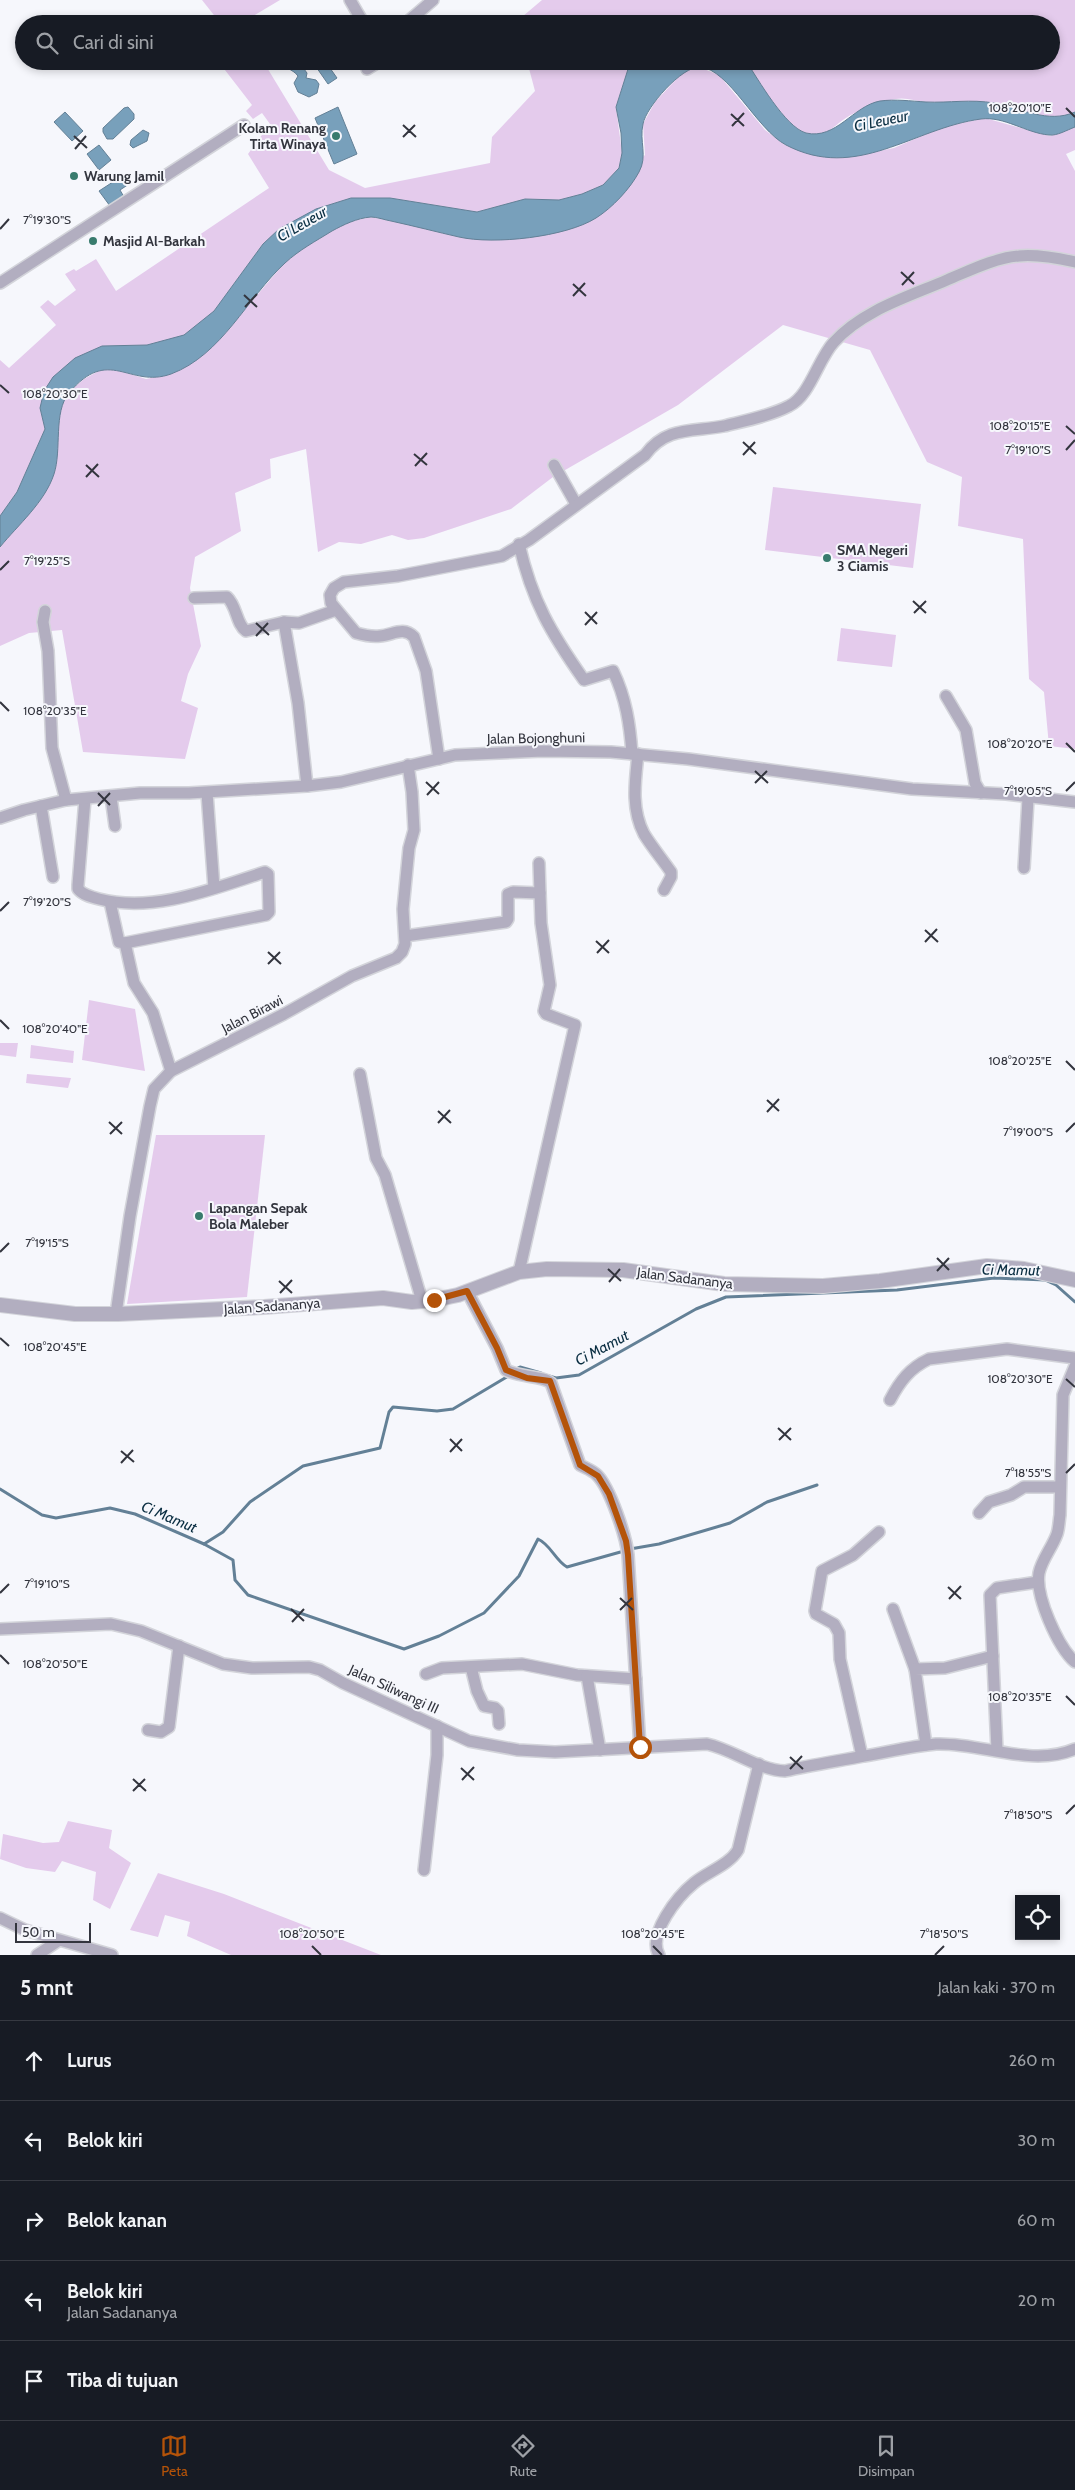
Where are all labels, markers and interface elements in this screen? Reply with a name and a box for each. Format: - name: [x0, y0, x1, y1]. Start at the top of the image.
- search box: [15, 15, 1060, 70]
- icon: search: [33, 29, 61, 57]
- text: Cari di sini: [73, 31, 154, 54]
- text: 108°20'10"E: [989, 100, 1052, 115]
- water label: Ci Leueur: [852, 106, 911, 136]
- place label: Kolam Renang Tirta Winaya: [239, 119, 326, 153]
- marker: Kolam Renang Tirta Winaya: [330, 130, 342, 142]
- place label: Warung Jamil: [84, 167, 164, 185]
- marker: Warung Jamil: [68, 170, 80, 182]
- water label: Ci Leueur: [274, 202, 332, 246]
- text: 7°19'30"S: [23, 212, 71, 227]
- place label: Masjid Al-Barkah: [103, 232, 205, 250]
- marker: Masjid Al-Barkah: [87, 235, 99, 247]
- text: 108°20'30"E: [22, 386, 88, 401]
- text: 108°20'15"E: [990, 418, 1051, 433]
- text: 7°19'10"S: [1005, 442, 1051, 457]
- place label: SMA Negeri 3 Ciamis: [837, 541, 908, 575]
- marker: SMA Negeri 3 Ciamis: [821, 552, 833, 564]
- text: 7°19'25"S: [24, 553, 70, 568]
- text: 108°20'35"E: [23, 703, 87, 718]
- street label: Jalan Bojonghuni: [486, 728, 585, 748]
- text: 108°20'20"E: [988, 736, 1053, 751]
- text: 7°19'05"S: [1004, 783, 1052, 798]
- text: 7°19'20"S: [23, 894, 71, 909]
- street label: Jalan Birawi: [217, 991, 286, 1038]
- text: 108°20'40"E: [22, 1021, 88, 1036]
- text: 108°20'25"E: [988, 1053, 1052, 1068]
- text: 7°19'00"S: [1003, 1124, 1053, 1139]
- place label: Lapangan Sepak Bola Maleber: [209, 1199, 308, 1233]
- marker: Lapangan Sepak Bola Maleber: [193, 1210, 205, 1222]
- text: 7°19'15"S: [25, 1235, 69, 1250]
- water label: Ci Mamut: [982, 1260, 1041, 1280]
- street label: Jalan Sadananya: [635, 1263, 734, 1293]
- route end: [423, 1289, 446, 1312]
- street label: Jalan Sadananya: [222, 1294, 321, 1318]
- water label: Ci Mamut: [572, 1326, 632, 1370]
- text: 108°20'45"E: [23, 1339, 87, 1354]
- text: 108°20'30"E: [987, 1371, 1053, 1386]
- text: 7°18'55"S: [1005, 1465, 1051, 1480]
- water label: Ci Mamut: [139, 1497, 200, 1537]
- text: 7°19'10"S: [24, 1576, 70, 1591]
- text: 108°20'50"E: [22, 1656, 88, 1671]
- street label: Jalan Siliwangi III: [345, 1660, 442, 1718]
- text: 108°20'35"E: [988, 1689, 1052, 1704]
- route start: [629, 1736, 652, 1759]
- text: 7°18'50"S: [1004, 1807, 1052, 1822]
- map controls: [1015, 1895, 1060, 1940]
- button: locate: [1015, 1895, 1060, 1940]
- scale bar: [15, 1920, 91, 1943]
- text: 50 m: [22, 1923, 55, 1941]
- text: 108°20'50"E: [279, 1926, 345, 1941]
- text: 108°20'45"E: [621, 1926, 685, 1941]
- text: 7°18'50"S: [920, 1926, 968, 1941]
- text: 5 mnt: [20, 1975, 73, 2000]
- text: Jalan kaki · 370 m: [938, 1978, 1055, 1997]
- icon: ahead: [20, 2047, 48, 2075]
- text: Lurus: [67, 2049, 112, 2072]
- text: 260 m: [1009, 2051, 1055, 2070]
- icon: left: [20, 2127, 48, 2155]
- text: Belok kiri: [67, 2129, 143, 2152]
- text: 30 m: [1018, 2131, 1055, 2150]
- icon: right: [20, 2207, 48, 2235]
- text: Belok kanan: [67, 2209, 167, 2232]
- text: 60 m: [1017, 2211, 1055, 2230]
- text: Belok kiri: [67, 2280, 143, 2303]
- icon: left: [20, 2287, 48, 2315]
- text: 20 m: [1018, 2291, 1055, 2310]
- text: Jalan Sadananya: [67, 2303, 177, 2322]
- icon: arrive: [20, 2367, 48, 2395]
- text: Tiba di tujuan: [67, 2369, 178, 2392]
- tab: Peta: [160, 2432, 188, 2480]
- tab: Rute: [509, 2432, 537, 2480]
- tab: Disimpan: [858, 2432, 915, 2480]

